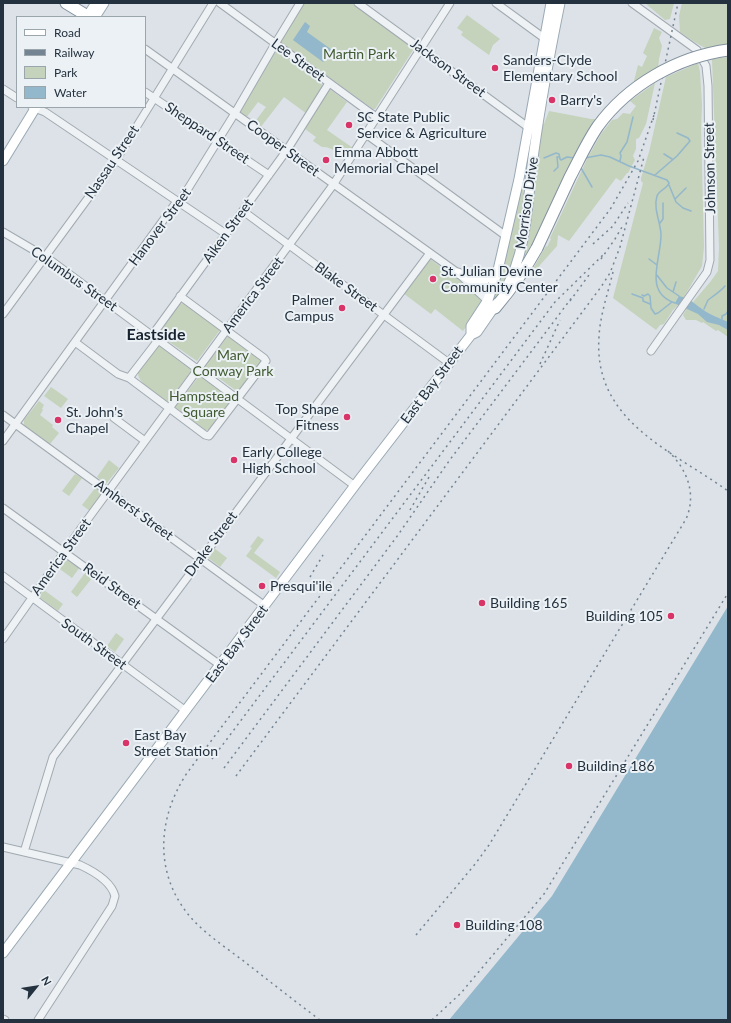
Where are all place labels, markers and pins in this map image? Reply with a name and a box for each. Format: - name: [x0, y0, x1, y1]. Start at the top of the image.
- place label: Sanders-Clyde Elementary School: [503, 52, 617, 84]
- marker: Sanders-Clyde Elementary School: [490, 63, 500, 73]
- place label: Barry's: [560, 92, 602, 108]
- marker: Barry's: [547, 95, 557, 105]
- place label: SC State Public Service & Agriculture: [357, 109, 487, 142]
- marker: SC State Public Service & Agriculture: [344, 120, 354, 130]
- place label: Emma Abbott Memorial Chapel: [334, 144, 439, 176]
- marker: Emma Abbott Memorial Chapel: [321, 155, 331, 165]
- place label: St. Julian Devine Community Center: [441, 263, 558, 296]
- marker: St. Julian Devine Community Center: [428, 274, 438, 284]
- place label: Palmer Campus: [284, 292, 334, 324]
- marker: Palmer Campus: [337, 303, 347, 313]
- place label: Top Shape Fitness: [276, 401, 339, 434]
- place label: St. John's Chapel: [66, 404, 123, 436]
- marker: Top Shape Fitness: [342, 412, 352, 422]
- marker: St. John's Chapel: [53, 415, 63, 425]
- place label: Early College High School: [242, 444, 322, 476]
- marker: Early College High School: [229, 455, 239, 465]
- place label: Presqui'ile: [270, 578, 332, 594]
- marker: Presqui'ile: [257, 581, 267, 591]
- place label: Building 165: [490, 595, 568, 611]
- marker: Building 165: [477, 598, 487, 608]
- place label: Building 105: [585, 608, 663, 624]
- marker: Building 105: [666, 611, 676, 621]
- place label: East Bay Street Station: [134, 727, 218, 760]
- marker: East Bay Street Station: [121, 738, 131, 748]
- place label: Building 186: [577, 758, 655, 774]
- marker: Building 186: [564, 761, 574, 771]
- place label: Building 108: [465, 917, 543, 933]
- marker: Building 108: [452, 920, 462, 930]

